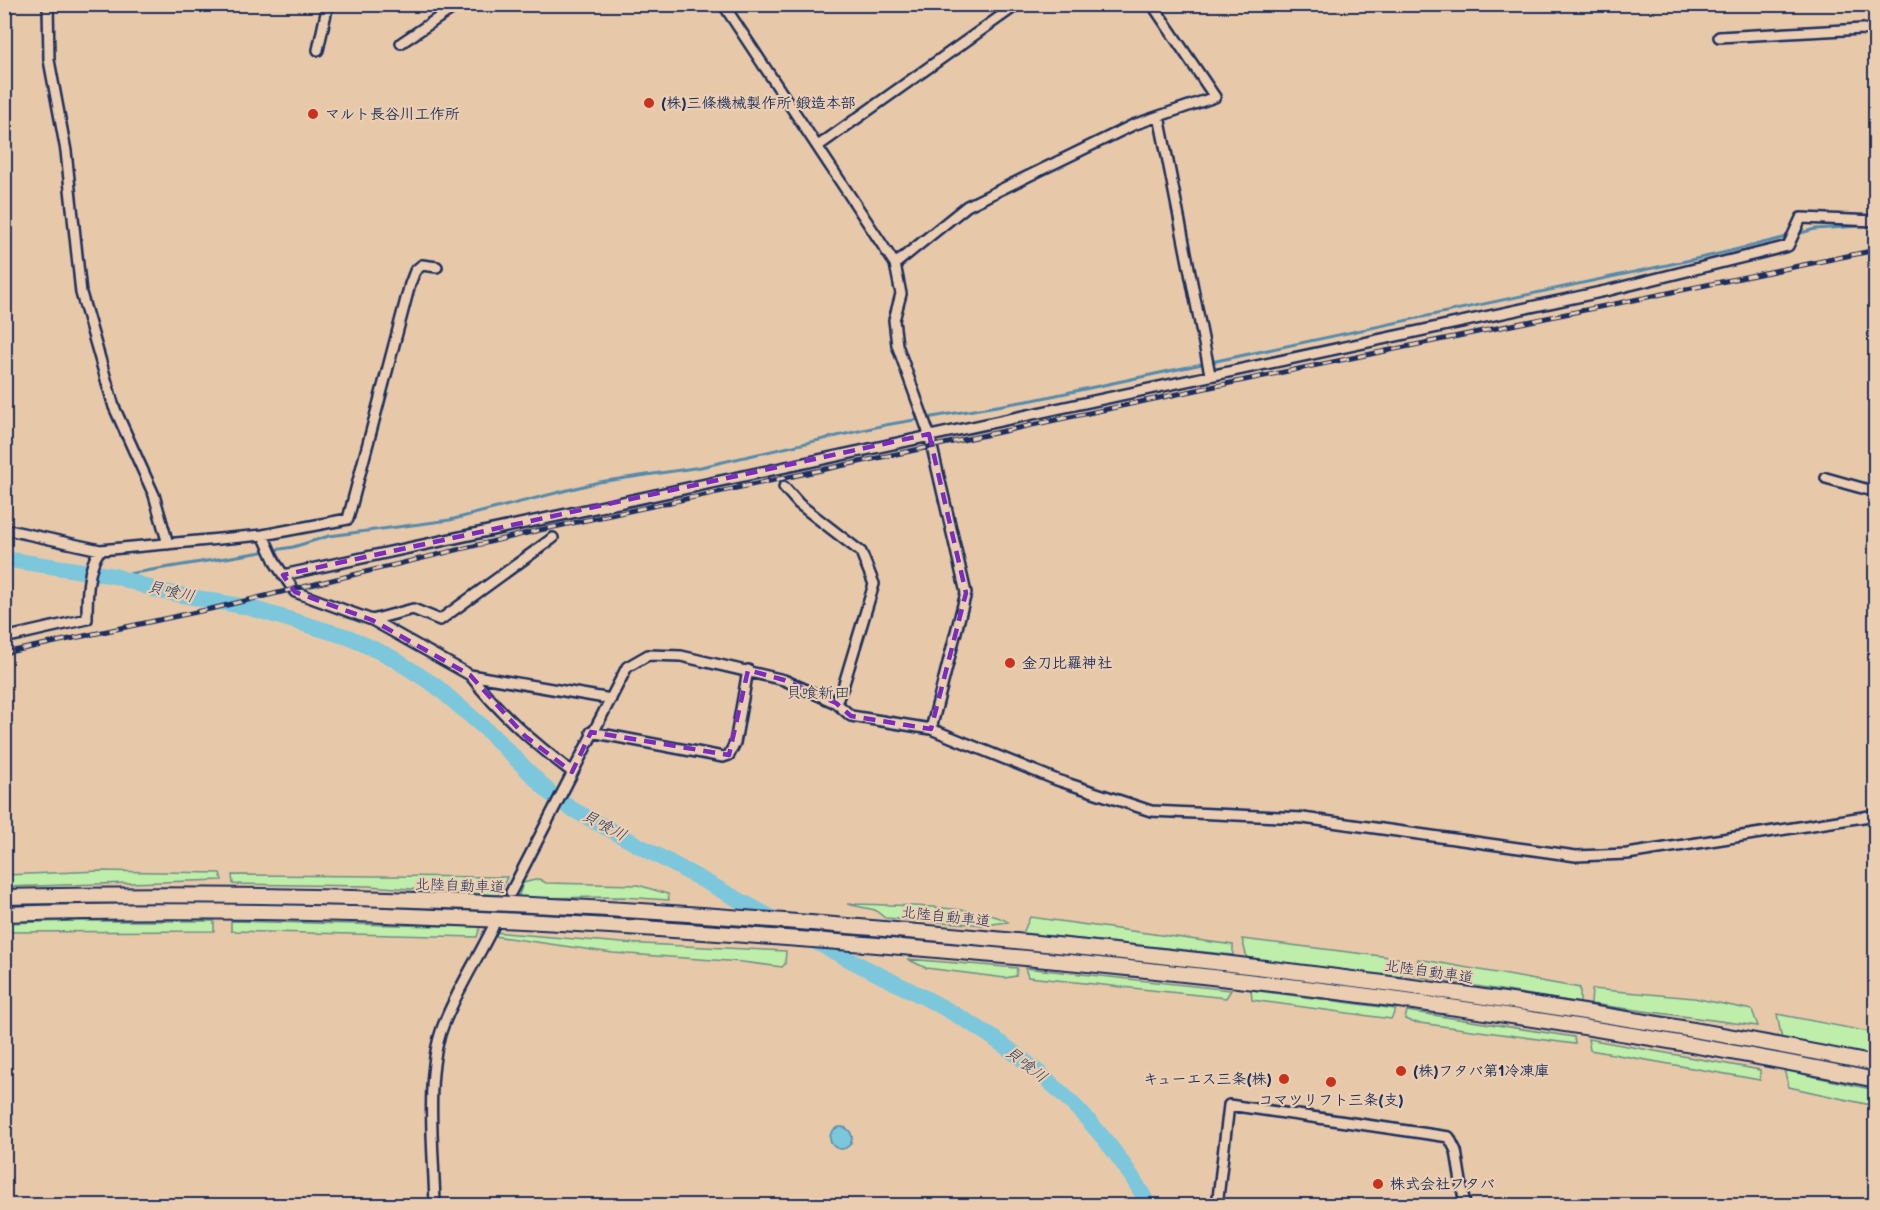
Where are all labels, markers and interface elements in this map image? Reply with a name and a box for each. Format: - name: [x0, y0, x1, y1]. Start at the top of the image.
- place label: (株)三條機械製作所 鍛造本部: [661, 94, 856, 113]
- marker: (株)三條機械製作所 鍛造本部: [642, 96, 656, 110]
- place label: マルト長谷川工作所: [325, 105, 460, 124]
- marker: マルト長谷川工作所: [306, 107, 320, 121]
- water label: 貝喰川: [145, 577, 197, 607]
- place label: 金刀比羅神社: [1022, 654, 1112, 673]
- marker: 金刀比羅神社: [1003, 656, 1017, 670]
- district label: 貝喰新田: [786, 684, 850, 703]
- water label: 貝喰川: [578, 806, 630, 846]
- street label: 北陸自動車道: [415, 875, 505, 897]
- street label: 北陸自動車道: [900, 903, 992, 931]
- street label: 北陸自動車道: [1383, 956, 1475, 988]
- water label: 貝喰川: [1001, 1043, 1051, 1087]
- place label: (株)フタバ第1冷凍庫: [1413, 1062, 1550, 1081]
- marker: (株)フタバ第1冷凍庫: [1394, 1064, 1408, 1078]
- place label: キューエス三条(株): [1143, 1070, 1272, 1089]
- marker: キューエス三条(株): [1277, 1072, 1291, 1086]
- marker: コマツリフト三条(支): [1324, 1075, 1338, 1089]
- place label: コマツリフト三条(支): [1258, 1091, 1404, 1110]
- place label: 株式会社フタバ: [1390, 1175, 1495, 1194]
- marker: 株式会社フタバ: [1371, 1177, 1385, 1191]

